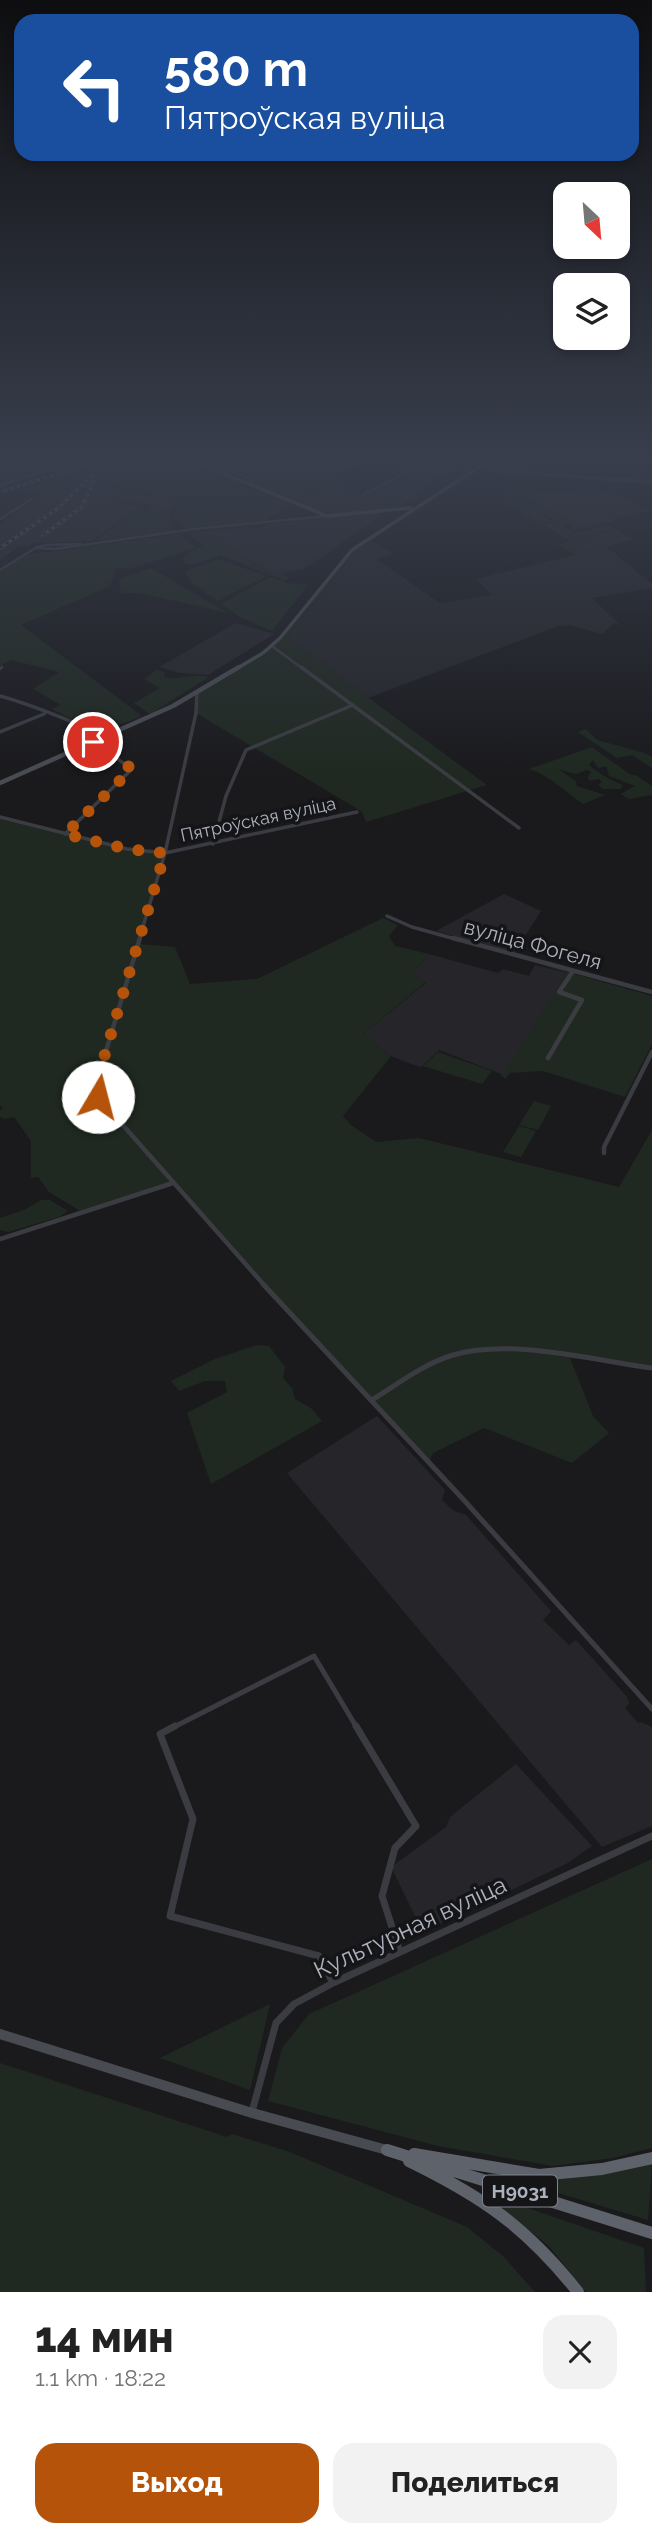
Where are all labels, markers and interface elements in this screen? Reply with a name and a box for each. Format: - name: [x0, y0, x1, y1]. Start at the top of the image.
- text: 580 m: [164, 40, 308, 97]
- icon: left: [49, 42, 140, 133]
- text: Пятроўская вуліца: [164, 99, 446, 136]
- north arrow: [553, 182, 630, 259]
- map controls: [553, 182, 630, 350]
- button: layers: [553, 273, 630, 350]
- pin: [63, 712, 123, 772]
- icon: arrive: [74, 723, 112, 761]
- street label: Пятроўская вуліца: [178, 792, 338, 846]
- street label: вуліца Фогеля: [462, 914, 604, 974]
- position arrow: [61, 1060, 135, 1134]
- street label: Культурная вуліца: [309, 1870, 511, 1984]
- road number: Н9031: [483, 2176, 557, 2206]
- text: 14 мин: [35, 2313, 174, 2362]
- button: close: [543, 2315, 617, 2389]
- text: 1.1 km · 18:22: [35, 2364, 166, 2391]
- button: Выход: [35, 2443, 319, 2523]
- button: Поделиться: [333, 2443, 617, 2523]

